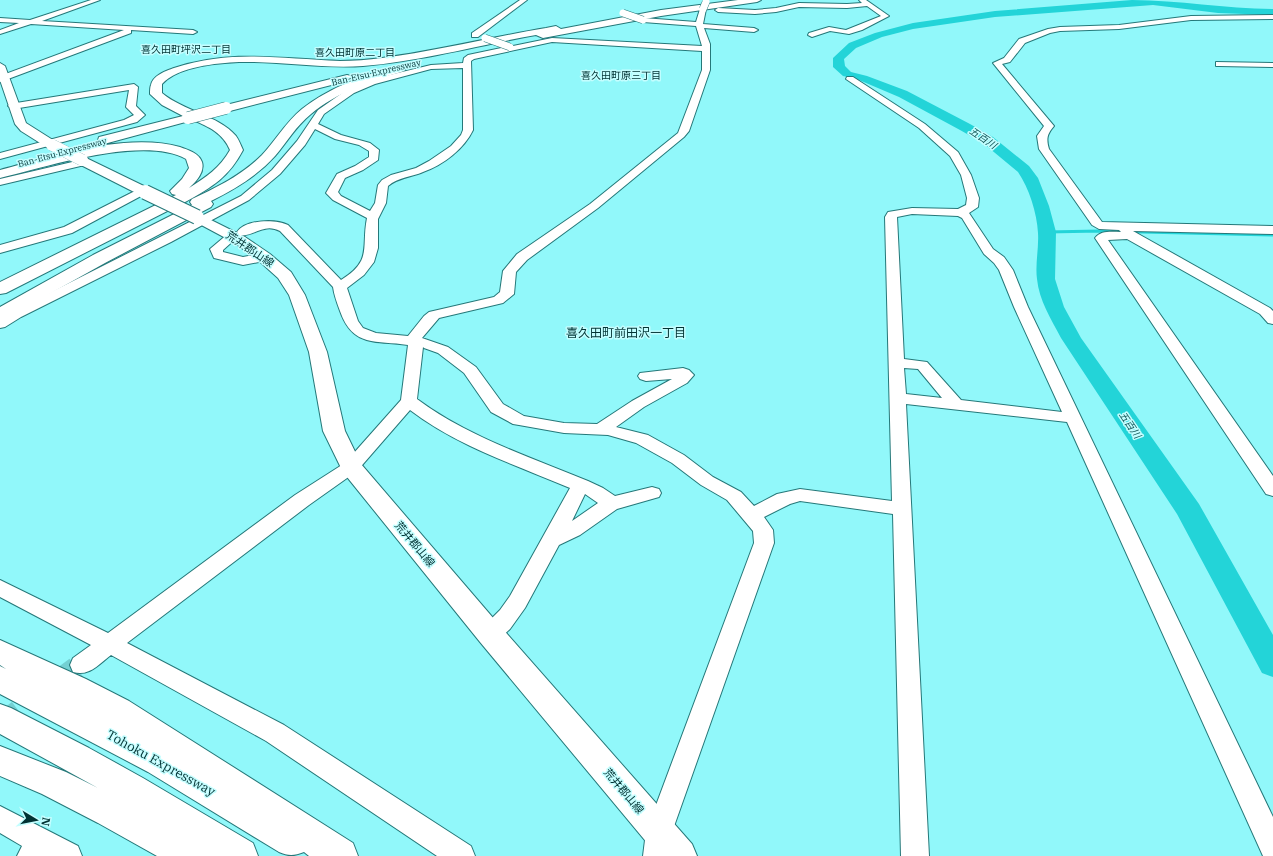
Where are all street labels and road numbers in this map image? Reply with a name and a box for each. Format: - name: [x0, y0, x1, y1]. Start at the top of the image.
- street label: Ban-Etsu Expressway: [330, 56, 422, 88]
- street label: Ban-Etsu Expressway: [16, 135, 108, 169]
- street label: 荒井郡山線: [223, 228, 277, 270]
- street label: 荒井郡山線: [392, 518, 438, 570]
- street label: Tohoku Expressway: [104, 726, 219, 800]
- street label: 荒井郡山線: [601, 765, 647, 817]

